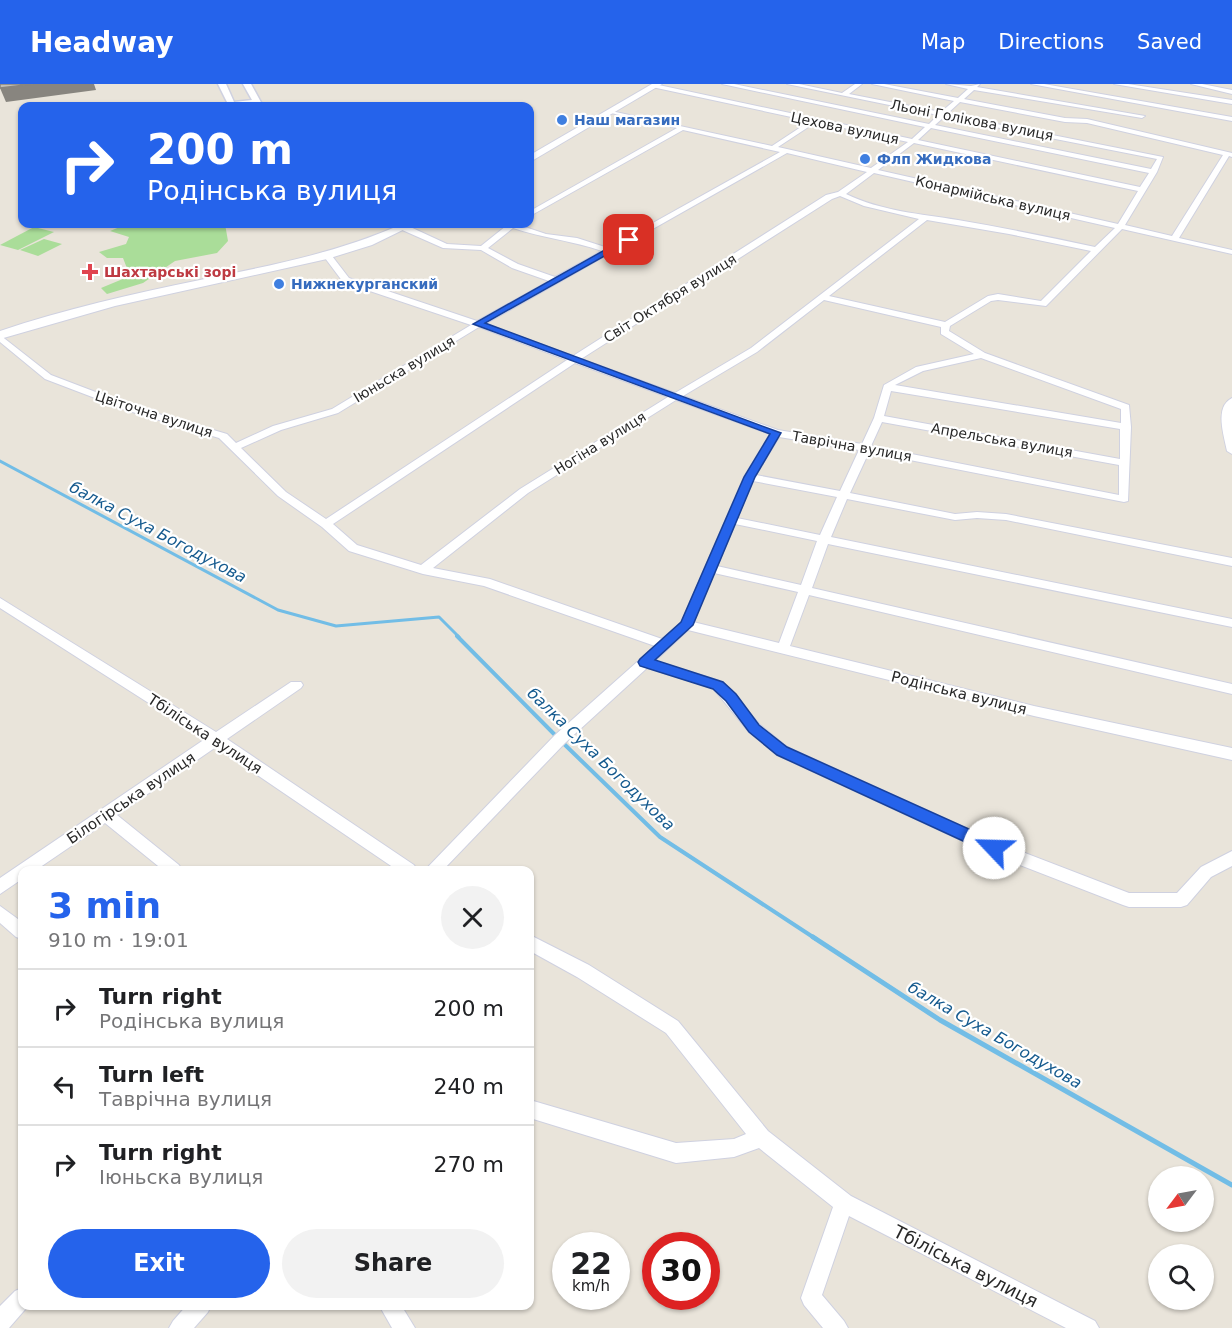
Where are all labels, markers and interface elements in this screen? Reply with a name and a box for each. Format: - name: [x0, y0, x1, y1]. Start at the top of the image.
- text: Headway: [30, 26, 174, 59]
- text: Map: [921, 30, 965, 54]
- text: Directions: [998, 30, 1104, 54]
- text: Saved: [1137, 30, 1202, 54]
- street label: Льоні Голікова вулиця: [889, 96, 1055, 144]
- street label: Цехова вулиця: [789, 109, 901, 147]
- place label: Наш магазин: [574, 112, 680, 128]
- marker: Наш магазин: [555, 113, 569, 127]
- text: 200 m: [147, 125, 293, 174]
- icon: right: [48, 126, 126, 204]
- place label: Флп Жидкова: [877, 151, 991, 167]
- marker: Флп Жидкова: [858, 152, 872, 166]
- street label: Конармійська вулиця: [914, 172, 1072, 224]
- text: Родінська вулиця: [147, 175, 397, 206]
- pin: [603, 214, 654, 265]
- icon: arrive: [612, 223, 645, 256]
- street label: Світ Октября вулиця: [601, 251, 739, 345]
- marker: Шахтарські зорі: [81, 263, 99, 281]
- place label: Шахтарські зорі: [104, 264, 236, 280]
- place label: Нижнекурганский: [291, 276, 438, 292]
- marker: Нижнекурганский: [272, 277, 286, 291]
- street label: Iюньска вулиця: [351, 333, 457, 405]
- street label: Цвiточна вулиця: [93, 387, 215, 441]
- street label: Ногіна вулиця: [551, 408, 649, 478]
- street label: Апрельська вулиця: [930, 420, 1074, 460]
- street label: Таврічна вулиця: [790, 427, 913, 464]
- water label: балка Суха Богодухова: [66, 477, 250, 587]
- street label: Родінська вулиця: [889, 667, 1029, 719]
- water label: балка Суха Богодухова: [523, 684, 679, 834]
- street label: Тбіліська вулиця: [144, 690, 266, 778]
- street label: Білогірська вулиця: [63, 748, 199, 848]
- position arrow: [962, 816, 1026, 880]
- text: 3 min: [48, 885, 161, 926]
- button: close: [441, 886, 504, 949]
- text: 910 m · 19:01: [48, 928, 189, 952]
- water label: балка Суха Богодухова: [905, 977, 1085, 1093]
- text: Turn right: [99, 984, 222, 1009]
- icon: right: [48, 992, 81, 1025]
- text: 200 m: [434, 996, 504, 1021]
- text: Родінська вулиця: [99, 1009, 284, 1033]
- text: Turn left: [99, 1062, 204, 1087]
- icon: left: [48, 1070, 81, 1103]
- text: 240 m: [434, 1074, 504, 1099]
- text: Таврічна вулиця: [99, 1087, 272, 1111]
- text: Turn right: [99, 1140, 222, 1165]
- icon: right: [48, 1148, 81, 1181]
- text: 270 m: [434, 1152, 504, 1177]
- text: Iюньска вулиця: [99, 1165, 263, 1189]
- north arrow: [1148, 1166, 1214, 1232]
- map controls: [1148, 1166, 1214, 1310]
- street label: Тбіліська вулиця: [889, 1220, 1042, 1312]
- button: Exit: [48, 1229, 270, 1298]
- button: Share: [282, 1229, 504, 1298]
- speed limit sign: 30: [642, 1232, 720, 1310]
- button: search: [1148, 1244, 1214, 1310]
- text: 22: [570, 1246, 612, 1281]
- text: km/h: [572, 1277, 610, 1295]

